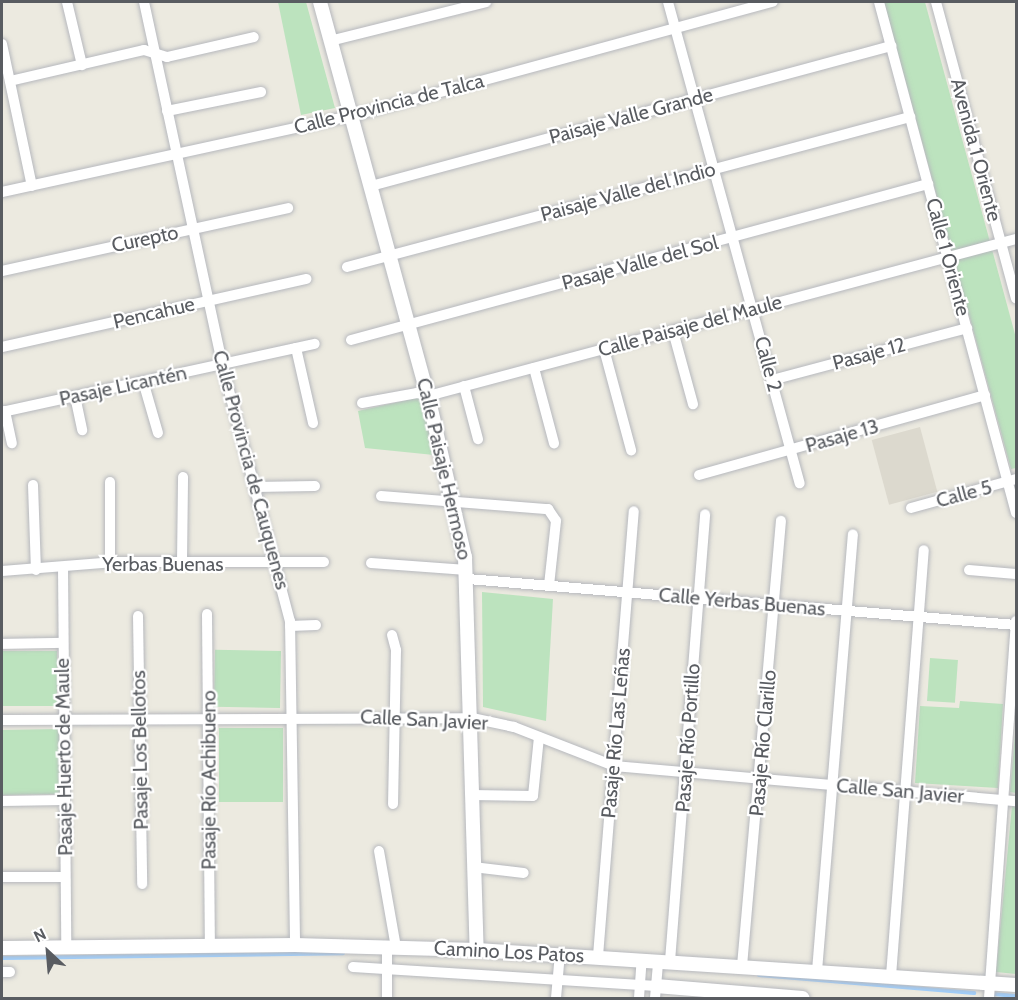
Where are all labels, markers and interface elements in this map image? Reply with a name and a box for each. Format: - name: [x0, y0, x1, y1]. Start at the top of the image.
- street label: Calle Provincia de Talca: [291, 69, 487, 139]
- street label: Avenida 1 Oriente: [945, 76, 1007, 224]
- street label: Paisaje Valle Grande: [546, 83, 716, 149]
- street label: Paisaje Valle del Indio: [538, 157, 718, 227]
- street label: Calle 1 Oriente: [921, 195, 975, 319]
- street label: Curepto: [110, 220, 180, 258]
- street label: Pasaje Valle del Sol: [559, 231, 721, 295]
- street label: Calle Paisaje del Maule: [595, 290, 785, 362]
- street label: Pencahue: [111, 292, 197, 334]
- street label: Pasaje 12: [830, 333, 908, 375]
- street label: Calle 2: [749, 334, 787, 394]
- street label: Calle Provincia de Cauquenes: [207, 348, 295, 592]
- street label: Pasaje Licantén: [57, 361, 189, 411]
- street label: Calle Paisaje Hermoso: [411, 376, 477, 562]
- street label: Pasaje 13: [803, 414, 881, 458]
- street label: Calle 5: [933, 475, 995, 513]
- street label: Yerbas Buenas: [102, 552, 224, 576]
- street label: Calle Yerbas Buenas: [658, 583, 826, 621]
- street label: Pasaje Río Las Leñas: [597, 647, 635, 819]
- street label: Pasaje Huerto de Maule: [50, 658, 78, 856]
- street label: Pasaje Río Portillo: [671, 663, 705, 813]
- street label: Pasaje Río Clarillo: [745, 669, 781, 817]
- street label: Pasaje Los Bellotos: [127, 670, 153, 830]
- street label: Pasaje Río Achibueno: [197, 690, 221, 870]
- street label: Calle San Javier: [360, 705, 488, 735]
- street label: Calle San Javier: [835, 773, 965, 809]
- north arrow: [18, 922, 78, 982]
- text: N: [31, 924, 49, 946]
- street label: Camino Los Patos: [433, 936, 585, 968]

